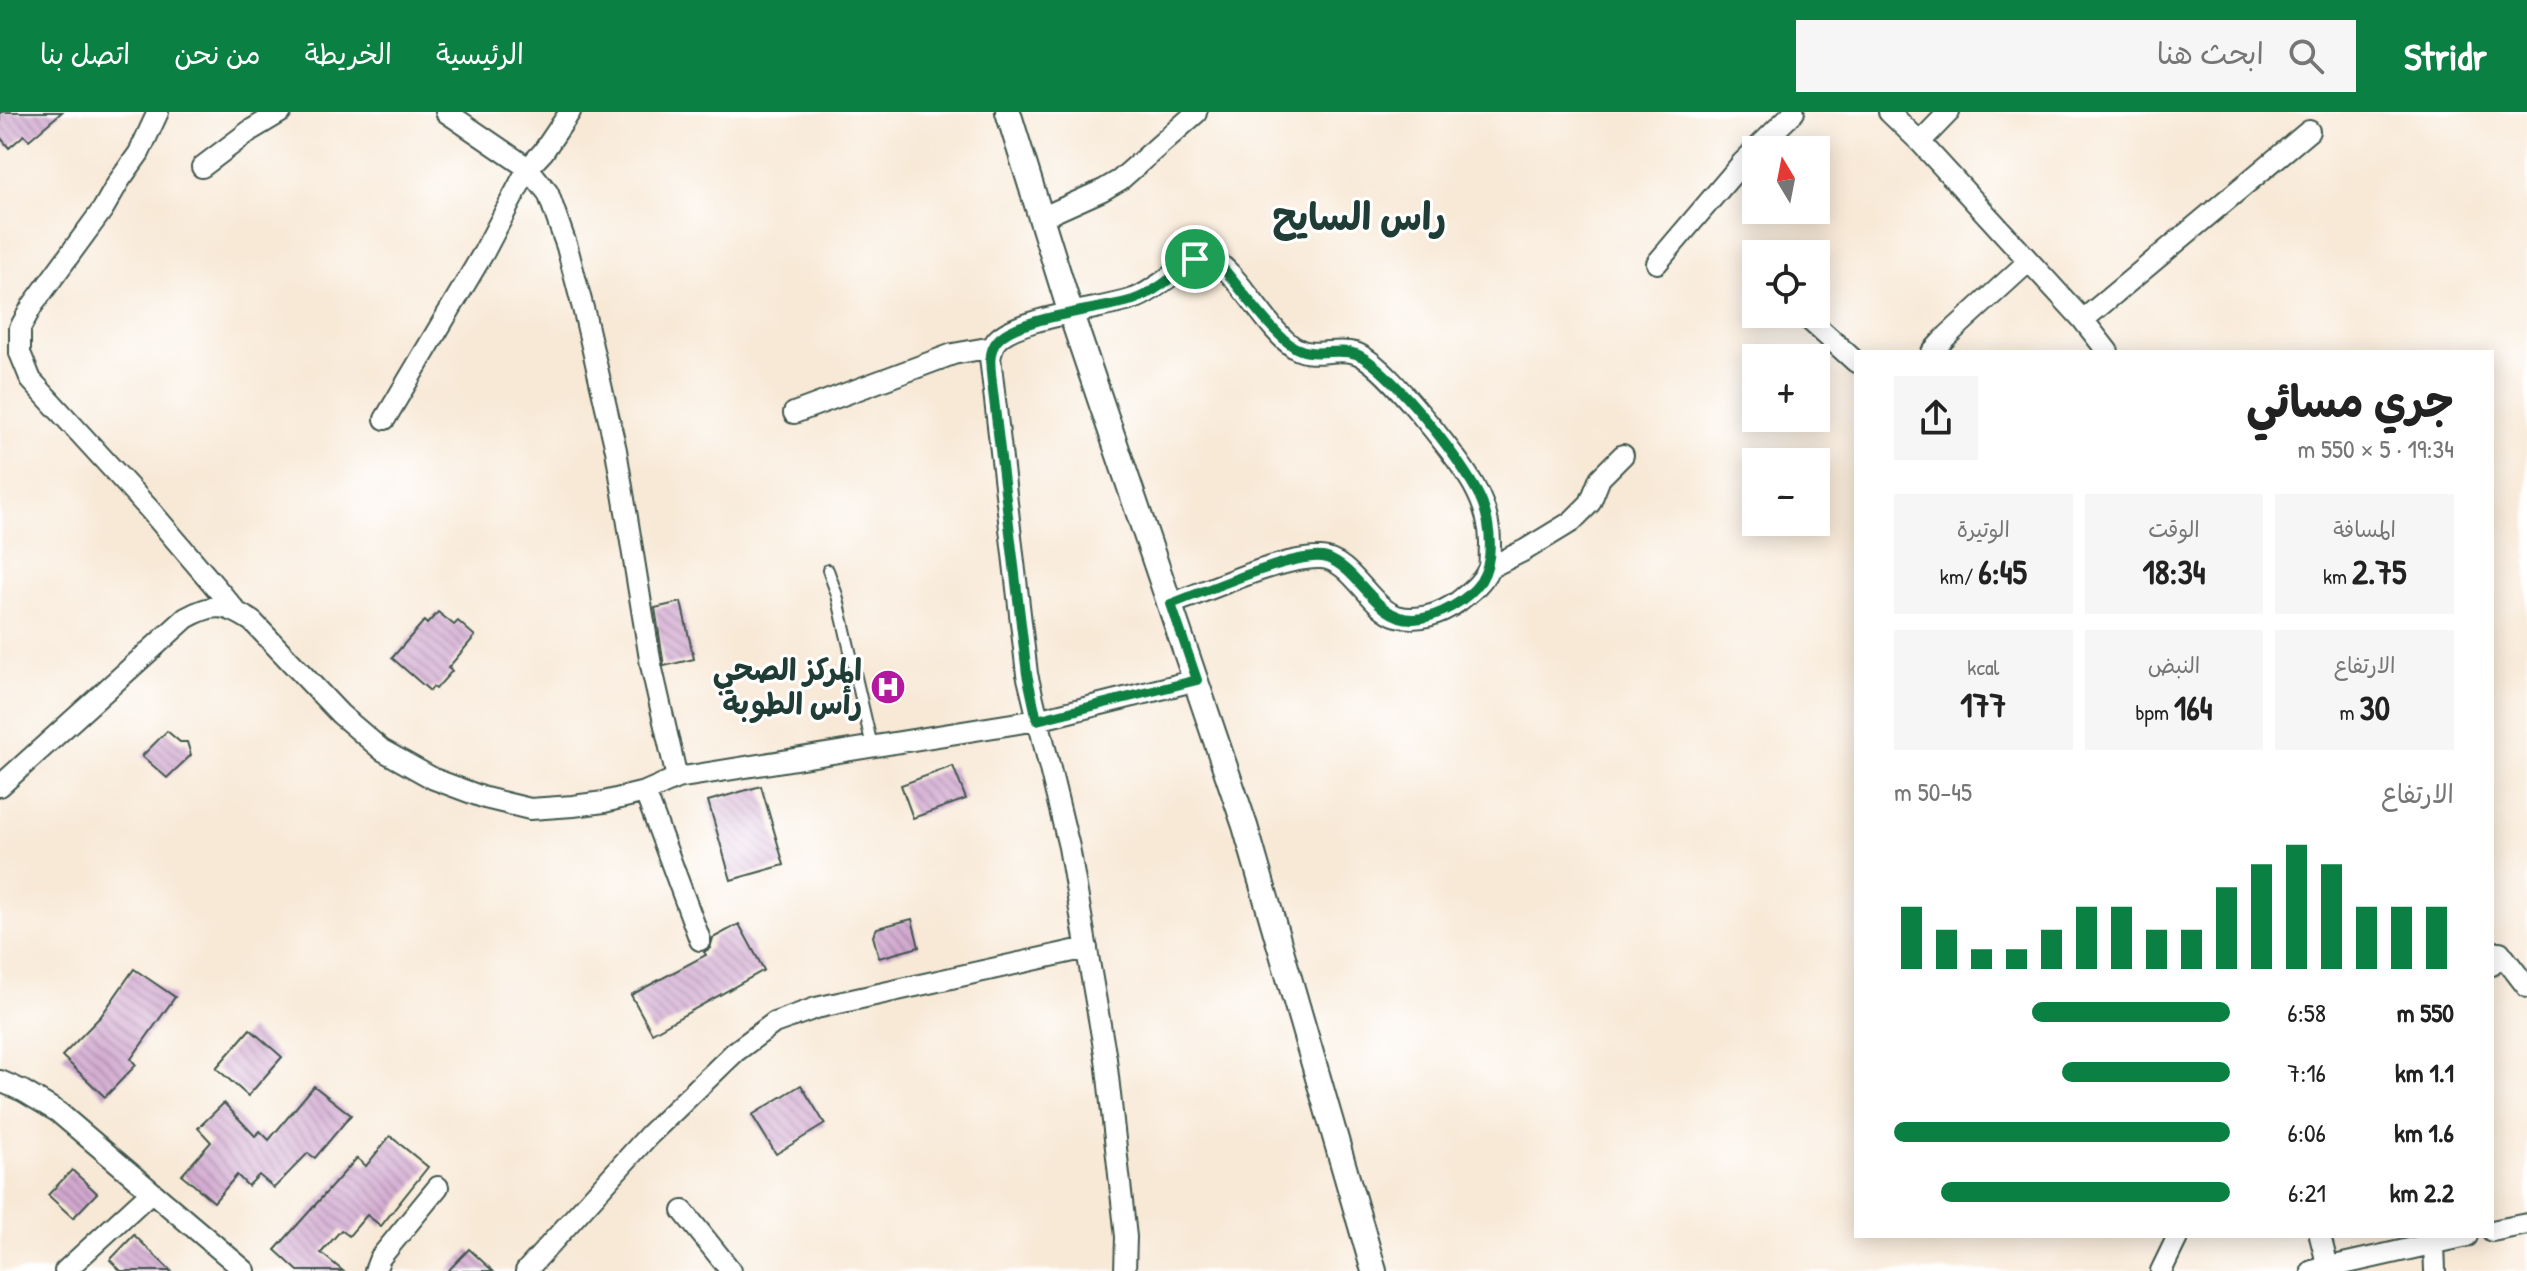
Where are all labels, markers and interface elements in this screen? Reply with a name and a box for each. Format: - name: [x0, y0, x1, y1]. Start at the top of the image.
- search box: [1796, 20, 2356, 92]
- text: Stridr: [2404, 30, 2487, 82]
- text: ابحث هنا: [2157, 33, 2264, 73]
- icon: search: [2284, 34, 2328, 78]
- text: اتصل بنا: [40, 35, 130, 73]
- text: من نحن: [174, 35, 261, 73]
- text: الخريطة: [305, 35, 392, 73]
- text: الرئيسية: [436, 35, 524, 73]
- north arrow: [1742, 136, 1830, 224]
- map controls: [1742, 136, 1830, 536]
- district label: راس السايح: [1272, 190, 1446, 242]
- pin: [1161, 225, 1229, 293]
- icon: arrive: [1173, 237, 1217, 281]
- button: locate: [1742, 240, 1830, 328]
- button: +: [1742, 344, 1830, 432]
- text: جري مسائي: [2246, 371, 2454, 431]
- button: share: [1894, 376, 1978, 460]
- text: 19:34 · 5 × 550 m: [2297, 431, 2454, 466]
- button: −: [1742, 448, 1830, 536]
- text: الوتيرة: [1957, 514, 2010, 544]
- text: الوقت: [2148, 514, 2200, 544]
- text: المسافة: [2333, 514, 2396, 544]
- text: 6:45: [1978, 549, 2027, 595]
- text: 18:34: [2143, 549, 2205, 595]
- text: 2.75: [2352, 549, 2406, 595]
- text: /km: [1940, 561, 1978, 591]
- text: km: [2323, 561, 2352, 591]
- place label: المركز الصحي رأس الطوبة: [713, 649, 862, 723]
- text: النبض: [2148, 650, 2200, 680]
- text: الارتفاع: [2334, 650, 2396, 680]
- text: kcal: [1967, 652, 1999, 682]
- hospital icon: المركز الصحي رأس الطوبة: [869, 668, 907, 706]
- text: 177: [1960, 682, 2006, 728]
- text: 164: [2174, 685, 2213, 731]
- text: 30: [2359, 685, 2390, 731]
- text: bpm: [2135, 697, 2174, 727]
- text: m: [2339, 697, 2359, 727]
- text: 45–50 m: [1894, 774, 1972, 809]
- text: الارتفاع: [2381, 776, 2454, 811]
- text: 6:58: [2287, 995, 2326, 1030]
- text: 550 m: [2397, 995, 2454, 1030]
- text: 7:16: [2287, 1055, 2326, 1090]
- text: 1.1 km: [2395, 1055, 2454, 1090]
- text: 6:06: [2288, 1115, 2326, 1150]
- text: 1.6 km: [2394, 1115, 2454, 1150]
- text: 6:21: [2288, 1175, 2326, 1210]
- text: 2.2 km: [2390, 1175, 2454, 1210]

